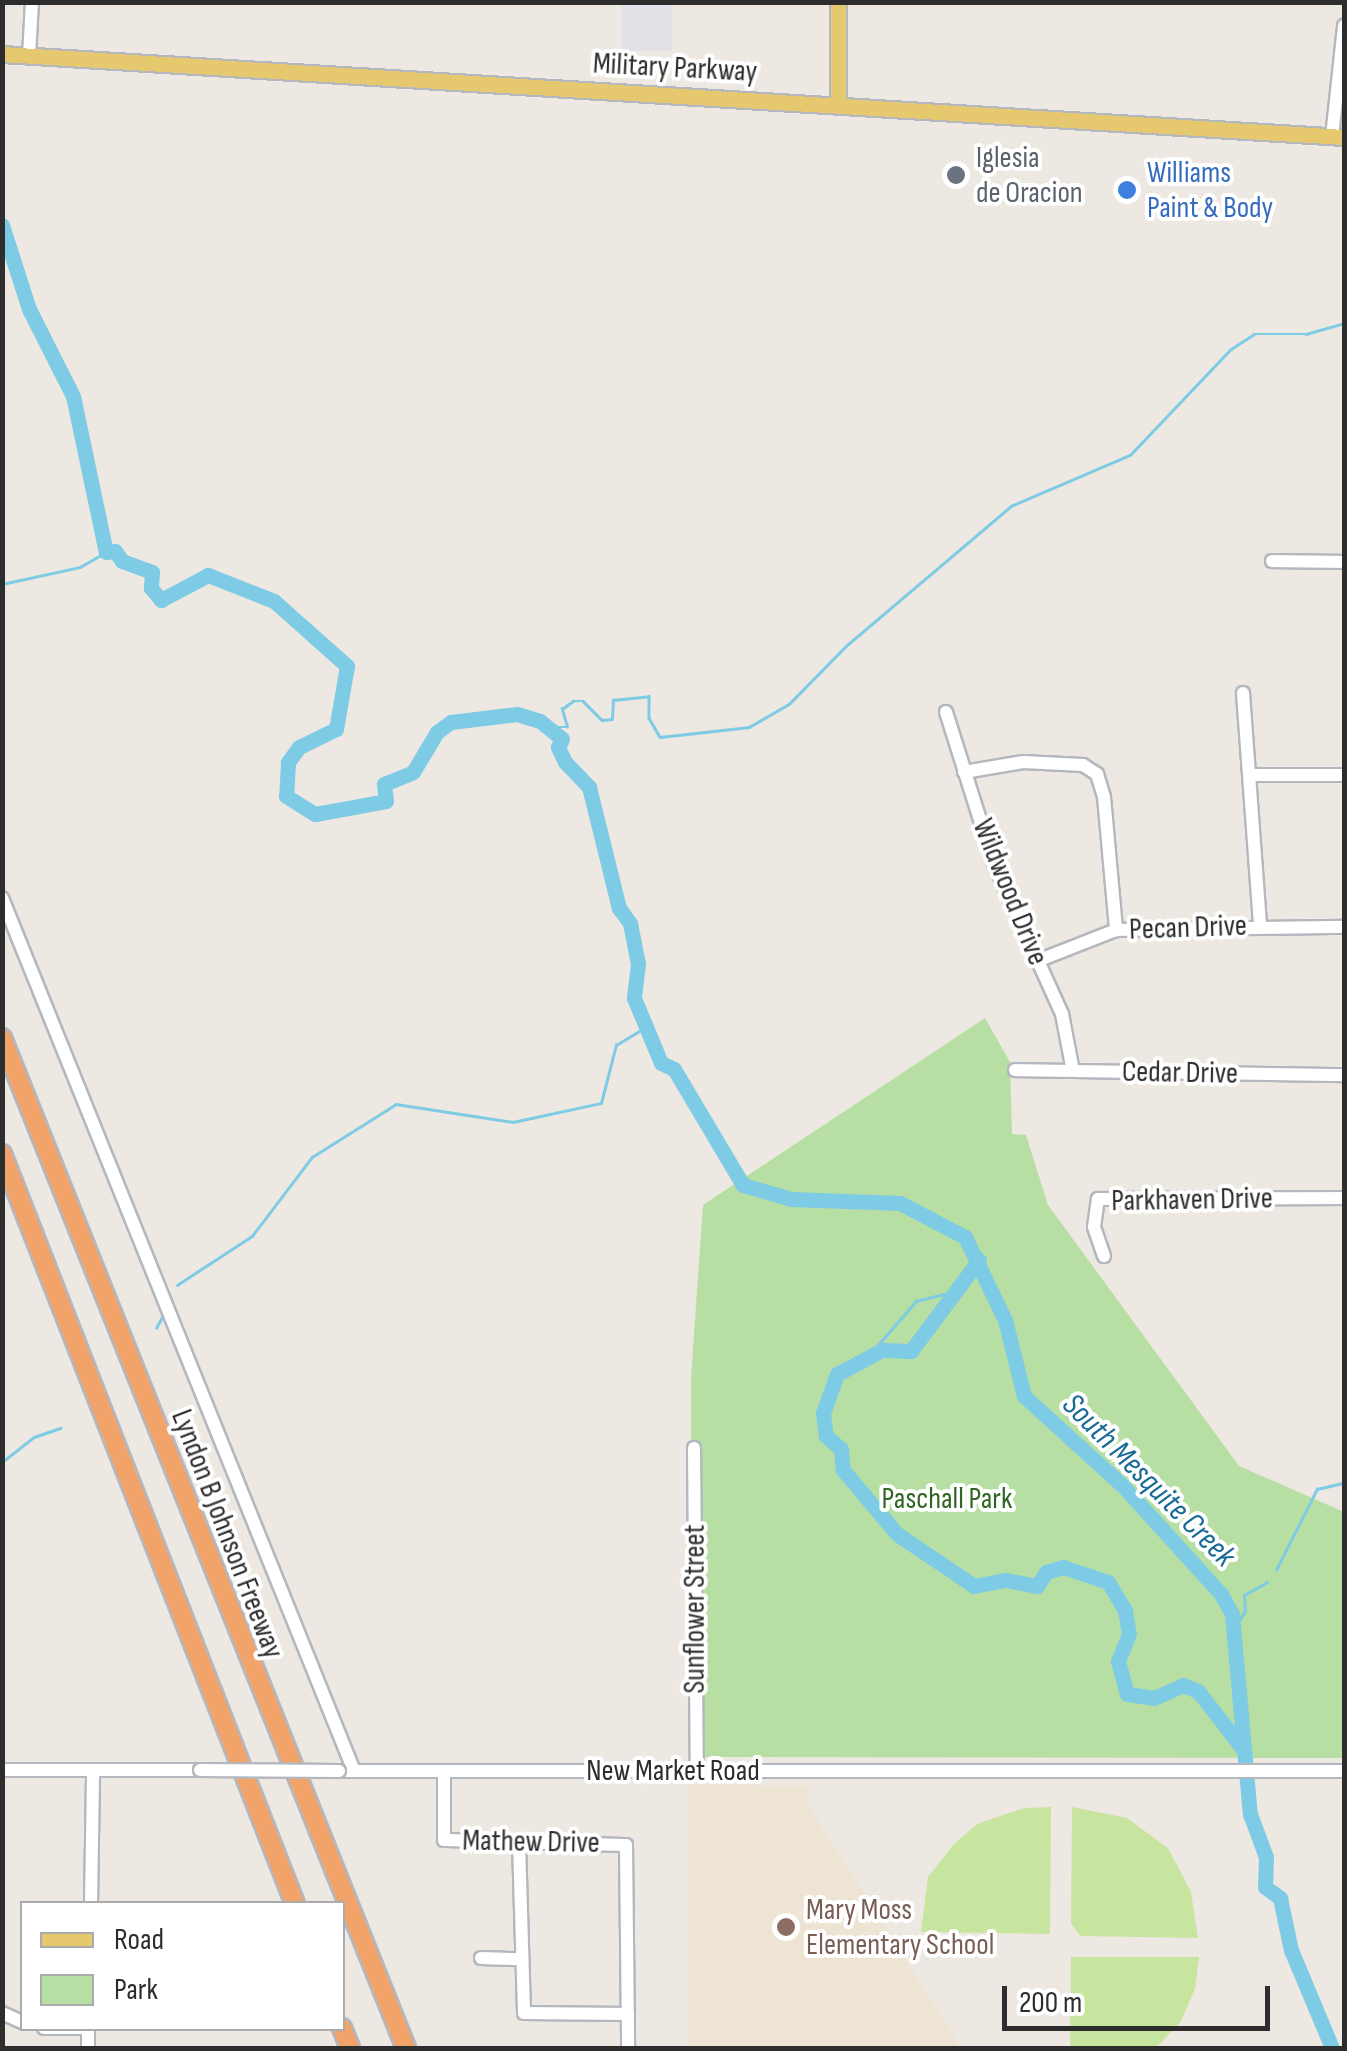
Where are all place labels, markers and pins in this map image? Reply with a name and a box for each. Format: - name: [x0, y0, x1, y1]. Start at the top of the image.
- place label: Iglesia de Oracion: [976, 140, 1083, 210]
- place label: Williams Paint & Body: [1147, 155, 1273, 226]
- marker: Iglesia de Oracion: [945, 164, 967, 186]
- marker: Williams Paint & Body: [1116, 179, 1138, 201]
- place label: Mary Moss Elementary School: [806, 1892, 994, 1962]
- marker: Mary Moss Elementary School: [775, 1916, 797, 1938]

